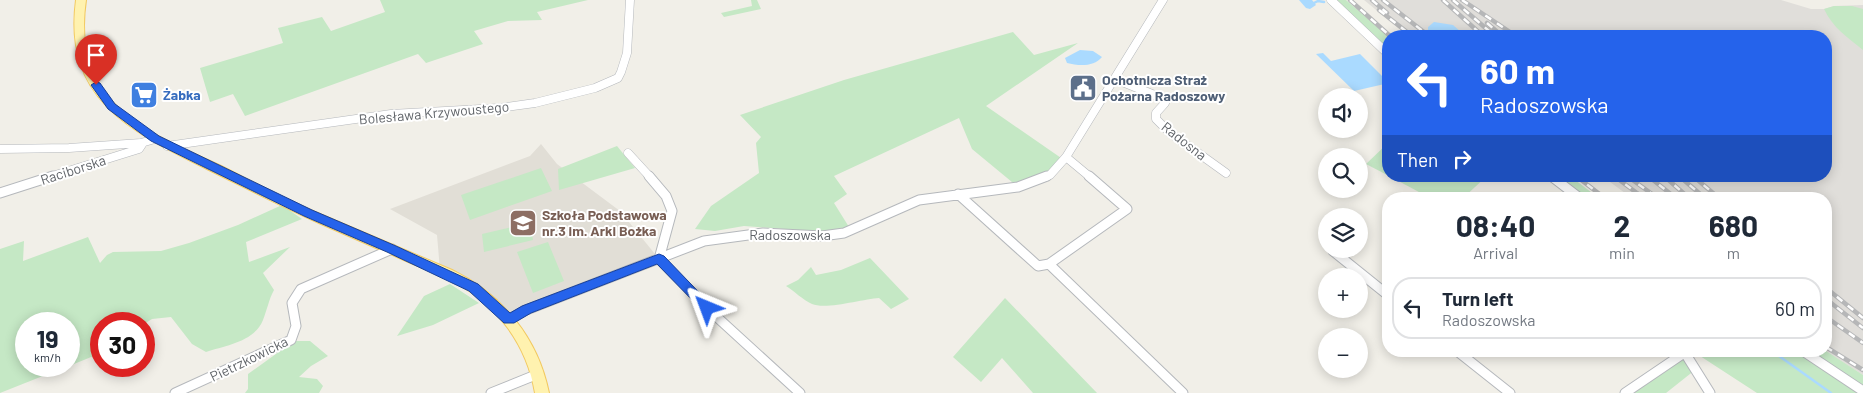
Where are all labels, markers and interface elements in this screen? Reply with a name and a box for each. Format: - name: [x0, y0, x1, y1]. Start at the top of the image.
- pin: [75, 34, 117, 85]
- icon: arrive: [82, 41, 110, 69]
- text: 60 m: [1480, 49, 1555, 91]
- icon: left: [1397, 50, 1462, 115]
- place label: Ochotnicza Straż Pożarna Radoszowy: [1102, 71, 1225, 104]
- public building icon: Ochotnicza Straż Pożarna Radoszowy: [1068, 73, 1098, 103]
- supermarket icon: Żabka: [129, 80, 159, 110]
- place label: Żabka: [163, 86, 201, 103]
- map controls: [1318, 88, 1368, 378]
- button: sound: [1318, 88, 1368, 138]
- text: Radoszowska: [1480, 91, 1608, 117]
- street label: Bolesława Krzywoustego: [358, 97, 510, 128]
- street label: Radosna: [1158, 118, 1210, 163]
- icon: right: [1448, 145, 1476, 173]
- button: search: [1318, 148, 1368, 198]
- text: Then: [1397, 148, 1438, 171]
- street label: Raciborska: [38, 151, 108, 188]
- place label: Szkoła Podstawowa nr.3 im. Arki Bożka: [542, 206, 667, 239]
- text: 08:40: [1456, 207, 1535, 243]
- text: 2: [1614, 207, 1630, 243]
- text: 680: [1709, 207, 1758, 243]
- school or university icon: Szkoła Podstawowa nr.3 im. Arki Bożka: [508, 208, 538, 238]
- button: layers: [1318, 208, 1368, 258]
- street label: Radoszowska: [749, 226, 831, 243]
- text: Arrival: [1473, 243, 1518, 262]
- text: min: [1609, 243, 1635, 262]
- text: m: [1727, 243, 1740, 262]
- button: +: [1318, 268, 1368, 318]
- position arrow: [680, 281, 732, 333]
- text: Turn left: [1442, 287, 1513, 310]
- icon: left: [1399, 294, 1427, 322]
- text: 60 m: [1775, 297, 1815, 320]
- text: Radoszowska: [1442, 310, 1535, 329]
- speed limit sign: 30: [90, 312, 155, 377]
- text: 19: [36, 323, 59, 353]
- button: −: [1318, 328, 1368, 378]
- street label: Pietrzkowicka: [207, 332, 291, 385]
- text: km/h: [34, 350, 61, 364]

